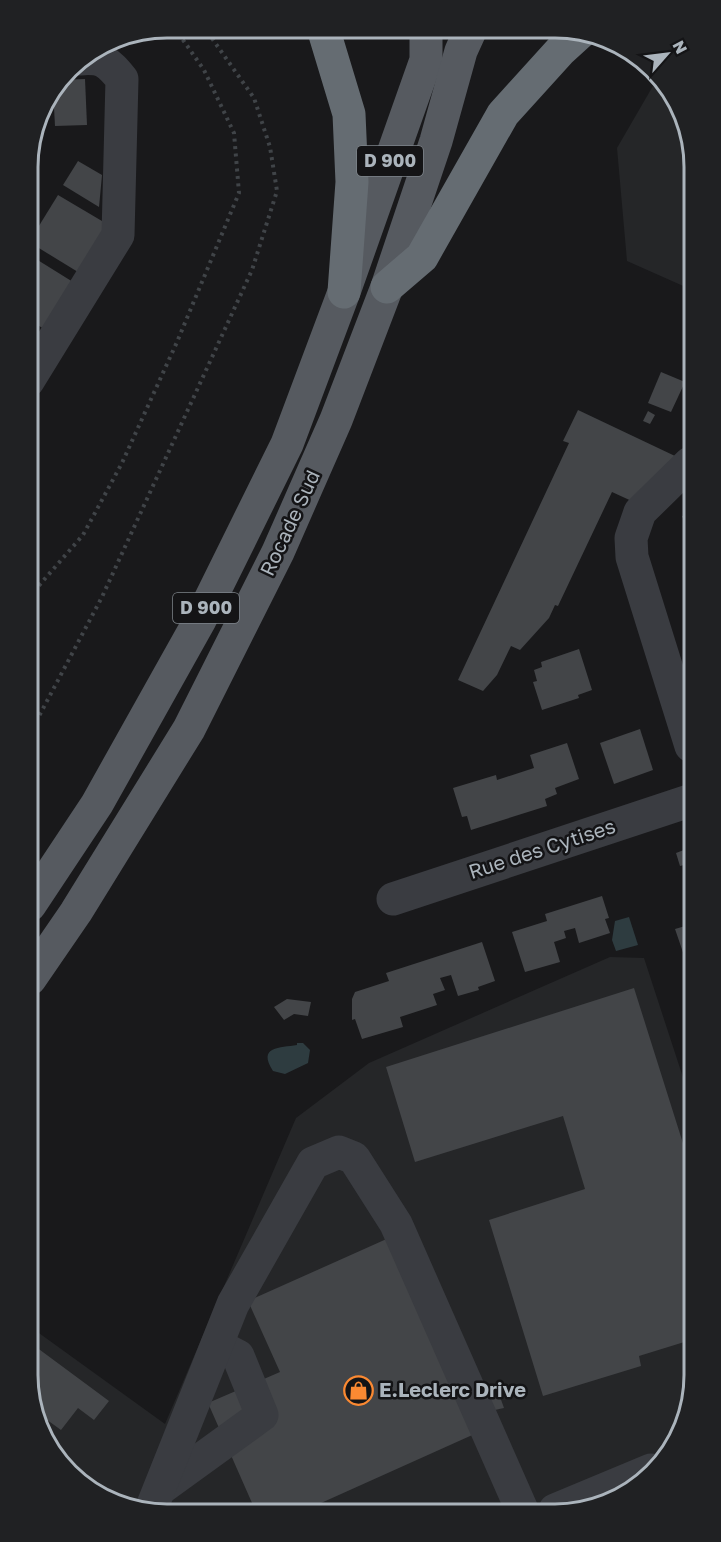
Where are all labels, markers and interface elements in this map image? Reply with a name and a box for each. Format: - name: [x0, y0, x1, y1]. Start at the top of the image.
- north arrow: [637, 24, 697, 84]
- text: N: [669, 37, 692, 57]
- road number: D 900: [357, 146, 423, 176]
- street label: Rocade Sud: [254, 466, 324, 579]
- road number: D 900: [173, 593, 239, 623]
- street label: Rue des Cytises: [465, 813, 618, 883]
- shop icon: E.Leclerc Drive: [342, 1374, 374, 1406]
- place label: E.Leclerc Drive: [379, 1377, 526, 1401]

